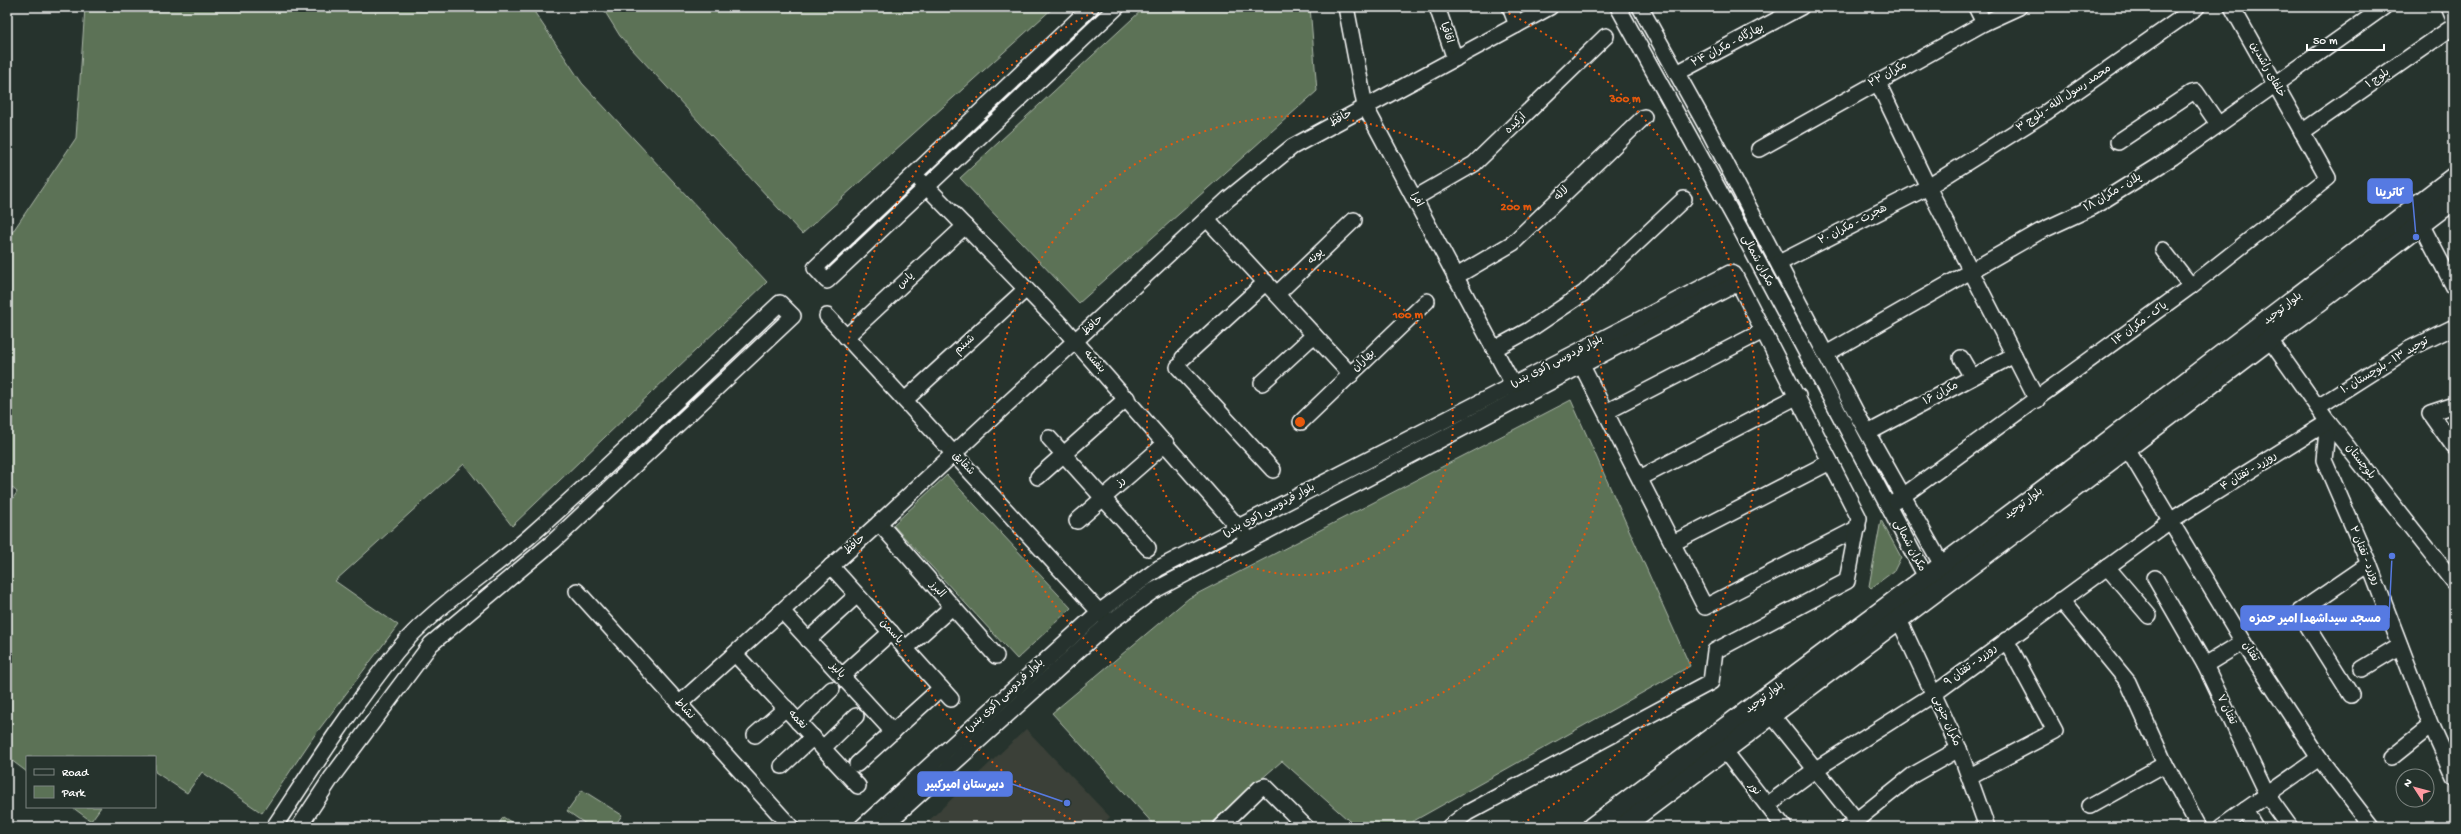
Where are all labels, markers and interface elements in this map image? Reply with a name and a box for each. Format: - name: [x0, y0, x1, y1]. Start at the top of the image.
- street label: بهارگاه - مکران ۲۴: [1689, 20, 1766, 70]
- street label: اقاقیا: [1437, 21, 1456, 45]
- scale bar: [2307, 26, 2384, 52]
- text: 50 m: [2313, 35, 2338, 49]
- street label: خلفای راشدین: [2247, 40, 2288, 100]
- street label: مکران ۲۲: [1866, 59, 1909, 90]
- street label: محمد رسول الله - بلوچ ۳: [2014, 62, 2114, 135]
- street label: بلوچ ۱: [2363, 66, 2392, 91]
- text: 300 m: [1608, 93, 1641, 107]
- street label: حافظ: [1327, 107, 1354, 130]
- street label: ارکیده: [1502, 110, 1529, 137]
- street label: پلان - مکران ۱۸: [2082, 170, 2144, 215]
- callout: کاترینا: [2368, 179, 2412, 203]
- street label: لاله: [1552, 184, 1572, 204]
- text: کاترینا: [2376, 187, 2405, 201]
- street label: افرا: [1407, 190, 1426, 209]
- text: 200 m: [1501, 201, 1532, 215]
- street label: هجرت - مکران ۲۰: [1816, 202, 1889, 247]
- street label: مکران شمالی: [1738, 233, 1776, 289]
- street label: پونه: [1306, 247, 1326, 267]
- street label: یاس: [894, 270, 917, 292]
- street label: بلوار توحید: [2261, 289, 2305, 328]
- street label: پاک - مکران ۱۴: [2109, 299, 2170, 348]
- text: 100 m: [1392, 309, 1423, 323]
- street label: حافظ: [1079, 313, 1106, 339]
- street label: بلوار فردوسی (کوی بندر): [1508, 332, 1605, 391]
- street label: شبنم: [952, 333, 978, 358]
- street label: توحید ۱۳ - بلوچستان ۱۰: [2339, 334, 2432, 397]
- street label: بهاران: [1350, 347, 1378, 375]
- street label: بنفشه: [1081, 348, 1108, 376]
- street label: مکران ۱۶: [1921, 379, 1961, 408]
- centre of rings: [1293, 415, 1307, 429]
- street label: بلوچستان: [2343, 442, 2378, 482]
- street label: شقایق: [949, 449, 977, 478]
- street label: روزرد - تفتان ۴: [2218, 449, 2279, 494]
- street label: رز: [1113, 475, 1128, 490]
- street label: بلوار فردوسی (کوی بندر): [1220, 481, 1317, 540]
- street label: بلوار توحید: [2002, 485, 2046, 522]
- street label: مکران شمالی: [1890, 518, 1928, 574]
- street label: روزرد - تفتان ۲: [2346, 524, 2383, 587]
- street label: حافظ: [841, 532, 868, 557]
- street label: البرز: [926, 578, 948, 600]
- callout: مسجد سیداشهدا امیر حمزه: [2241, 606, 2389, 630]
- text: مسجد سیداشهدا امیر حمزه: [2249, 612, 2381, 627]
- street label: یاسمن: [877, 617, 906, 647]
- street label: تفتان: [2239, 639, 2262, 665]
- street label: روزرد - تفتان ۹: [1942, 642, 1999, 690]
- street label: بلوار فردوسی (کوی بندر): [963, 656, 1047, 735]
- street label: پالیز: [826, 659, 848, 681]
- street label: بلوار توحید: [1743, 679, 1787, 716]
- street label: مکران جنوبی: [1929, 693, 1963, 748]
- street label: تفتان ۷: [2214, 693, 2240, 728]
- street label: نشاط: [672, 695, 697, 722]
- street label: نغمه: [785, 708, 809, 732]
- legend: [26, 756, 156, 808]
- text: Road: [62, 767, 89, 781]
- north arrow: [2395, 768, 2435, 808]
- callout: دبیرستان امیرکبیر: [918, 772, 1012, 796]
- text: N: [2402, 777, 2415, 790]
- text: دبیرستان امیرکبیر: [925, 779, 1005, 793]
- street label: نور: [1745, 779, 1763, 798]
- text: Park: [61, 787, 87, 801]

